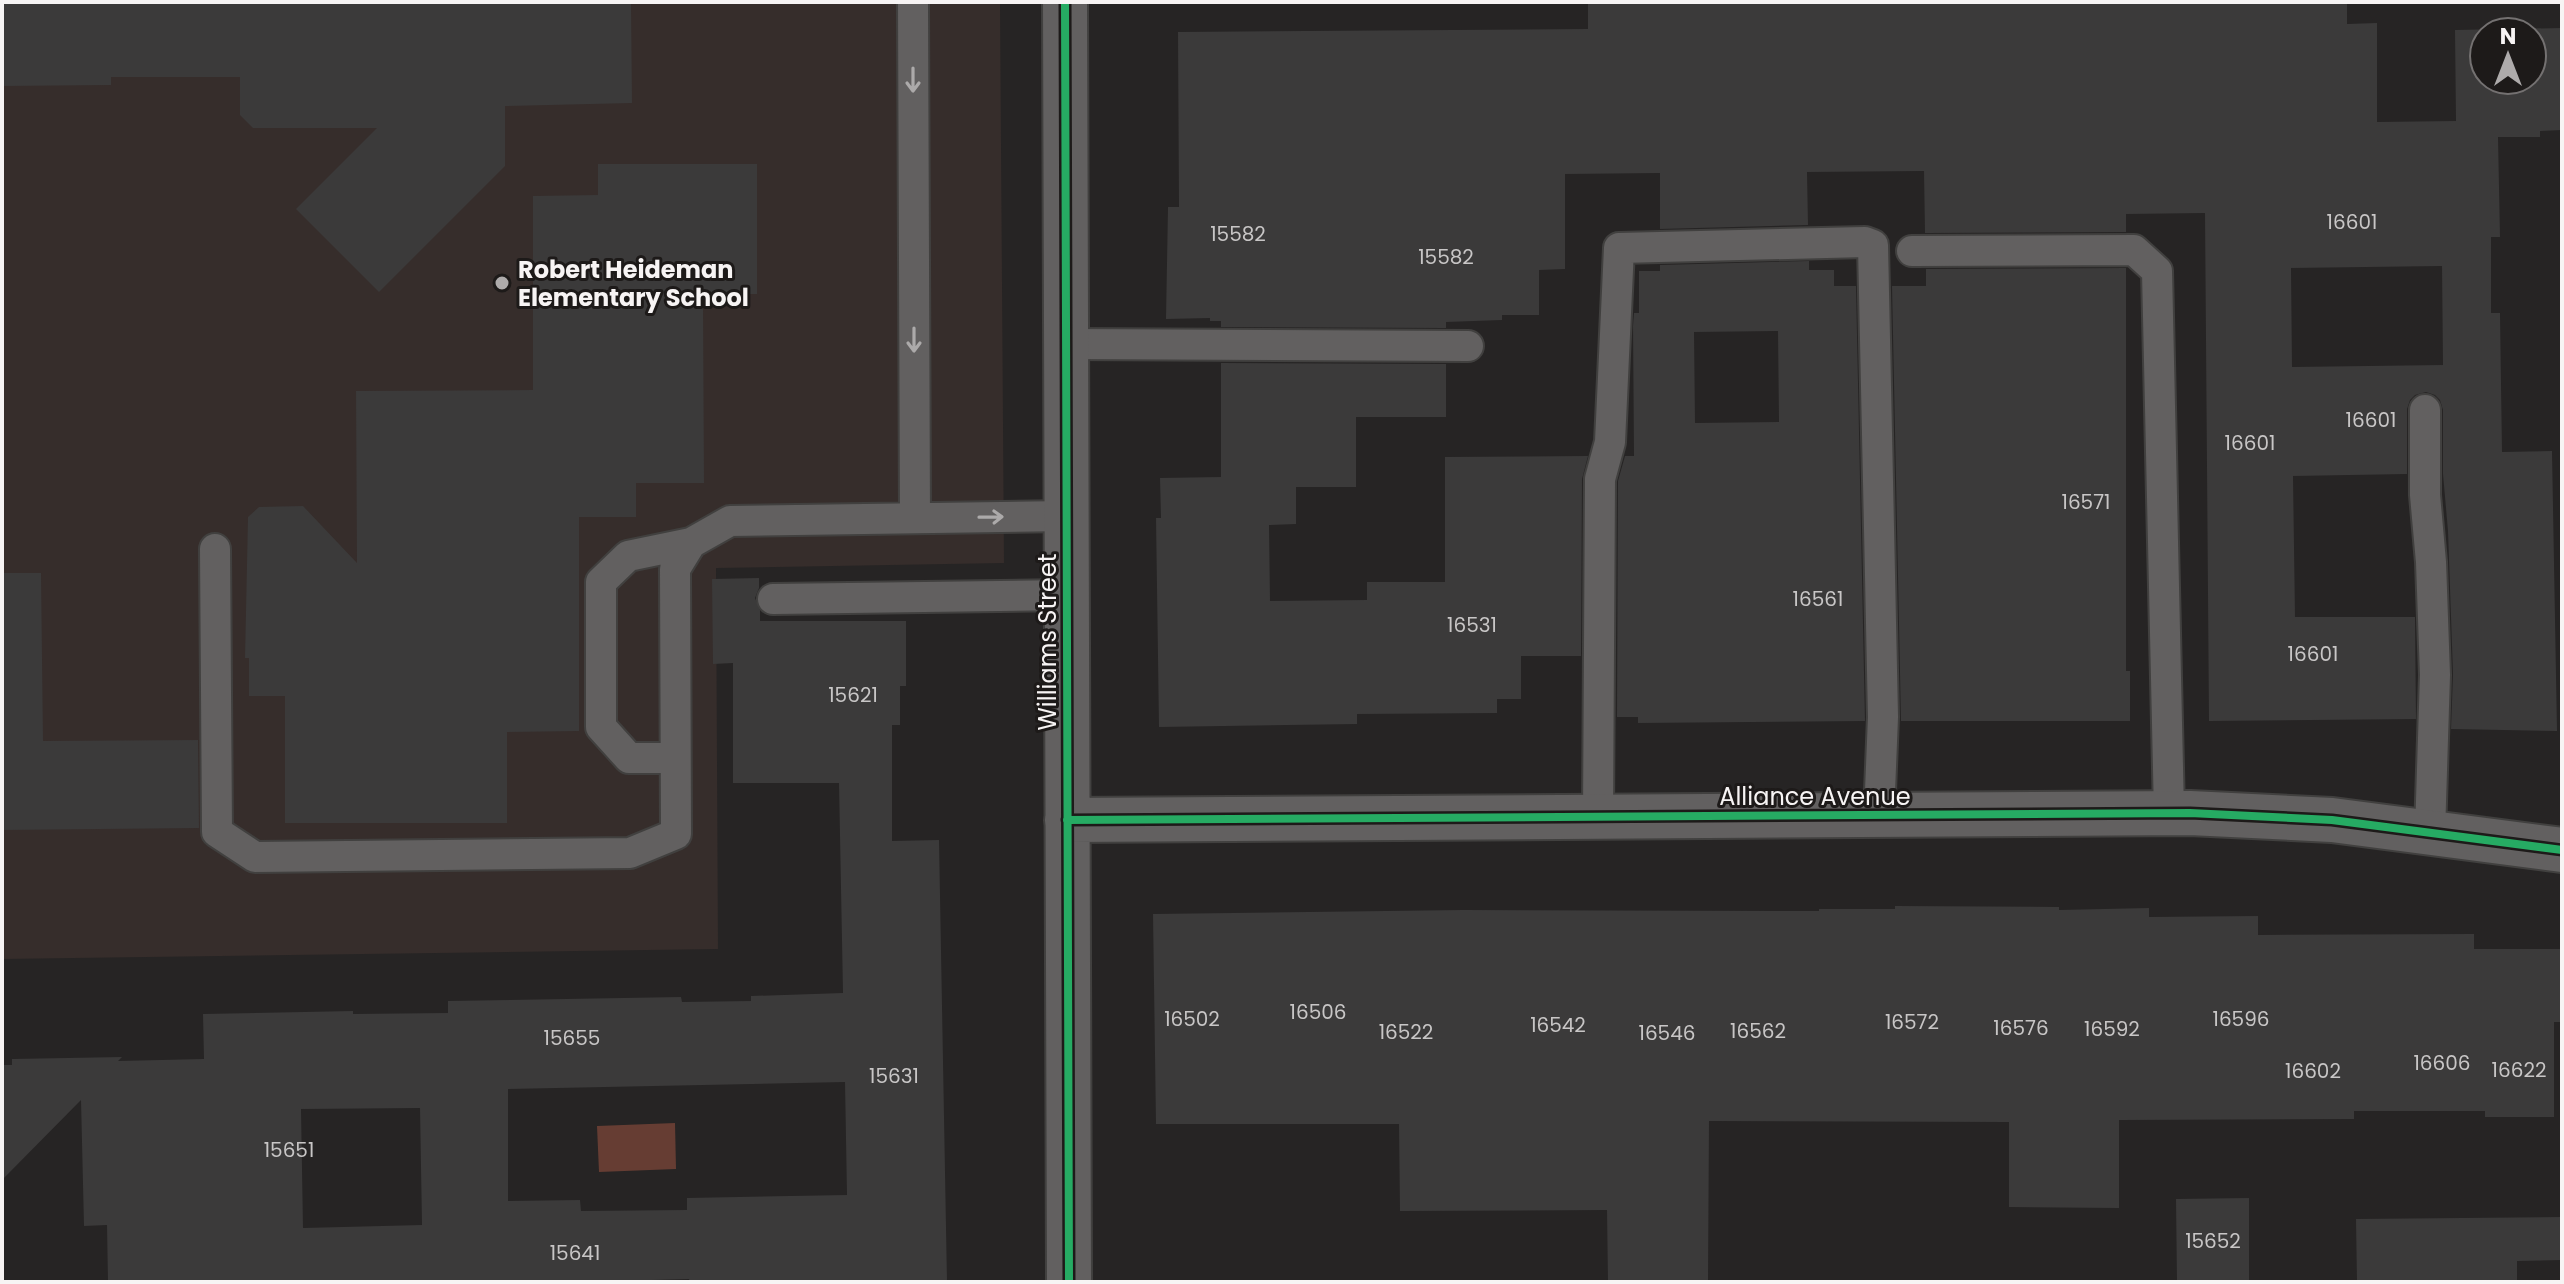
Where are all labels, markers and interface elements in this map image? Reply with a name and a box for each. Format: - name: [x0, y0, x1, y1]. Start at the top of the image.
- north arrow: [2468, 16, 2548, 96]
- text: N: [2500, 21, 2516, 52]
- one-way arrow: [905, 66, 921, 93]
- house number: 16601: [2327, 208, 2377, 236]
- house number: 15582: [1210, 220, 1266, 248]
- house number: 15582: [1418, 243, 1474, 271]
- place label: Robert Heideman Elementary School: [518, 253, 749, 314]
- marker: Robert Heideman Elementary School: [493, 274, 511, 292]
- one-way arrow: [906, 326, 922, 353]
- house number: 16601: [2346, 406, 2396, 434]
- house number: 16601: [2225, 429, 2275, 457]
- house number: 16571: [2062, 488, 2110, 516]
- one-way arrow: [977, 509, 1004, 525]
- street label: Williams Street: [1031, 553, 1064, 731]
- house number: 16561: [1793, 585, 1843, 613]
- house number: 16531: [1447, 611, 1497, 639]
- house number: 16601: [2288, 640, 2338, 668]
- house number: 15621: [828, 681, 878, 709]
- street label: Alliance Avenue: [1719, 780, 1911, 813]
- house number: 16506: [1290, 998, 1346, 1026]
- house number: 16502: [1164, 1005, 1220, 1033]
- house number: 16596: [2213, 1005, 2269, 1033]
- house number: 16572: [1885, 1008, 1939, 1036]
- house number: 16542: [1530, 1011, 1586, 1039]
- house number: 16576: [1993, 1014, 2049, 1042]
- house number: 16592: [2084, 1015, 2140, 1043]
- house number: 16562: [1730, 1017, 1786, 1045]
- house number: 16522: [1379, 1018, 1433, 1046]
- house number: 16546: [1639, 1019, 1695, 1047]
- house number: 15655: [544, 1024, 600, 1052]
- house number: 16606: [2413, 1049, 2471, 1077]
- house number: 16622: [2492, 1056, 2546, 1084]
- house number: 16602: [2285, 1057, 2341, 1085]
- house number: 15631: [869, 1062, 919, 1090]
- house number: 15651: [264, 1136, 314, 1164]
- house number: 15652: [2185, 1227, 2241, 1255]
- house number: 15641: [550, 1239, 600, 1267]

